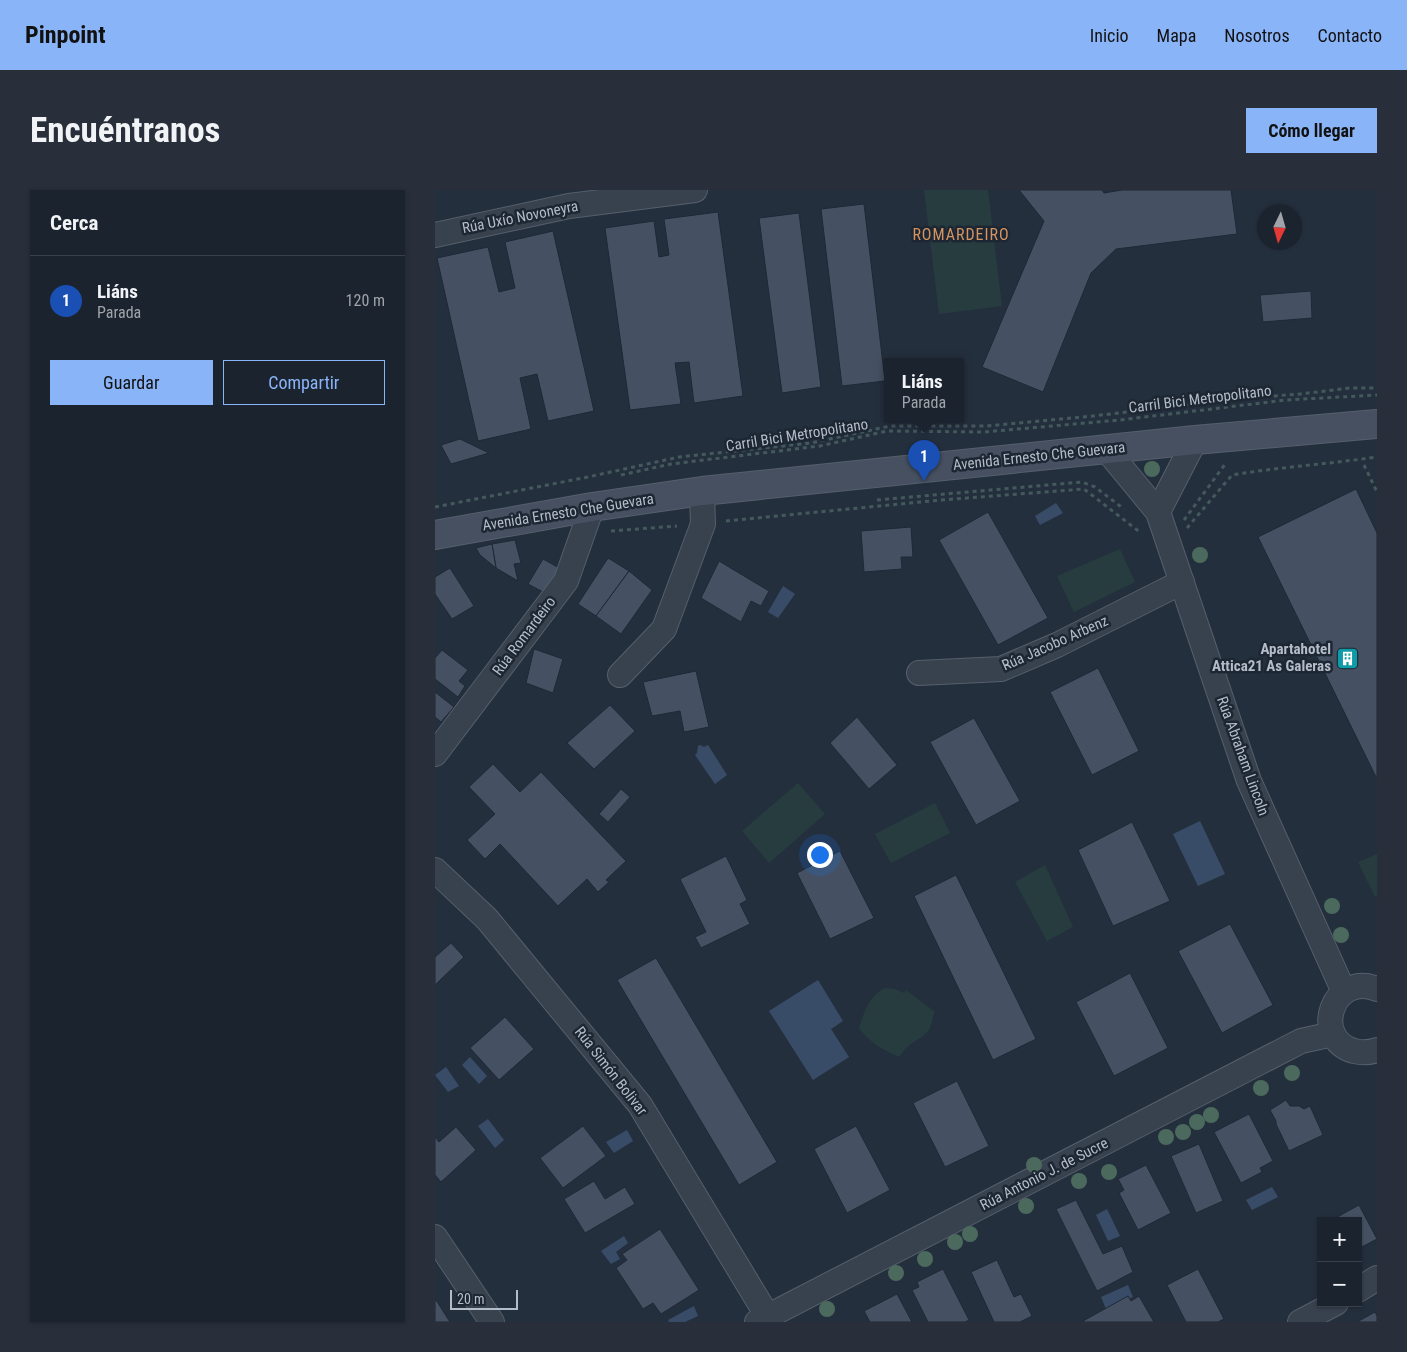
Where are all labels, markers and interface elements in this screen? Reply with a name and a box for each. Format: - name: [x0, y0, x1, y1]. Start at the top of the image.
- text: Pinpoint: [25, 21, 106, 49]
- text: Inicio: [1090, 25, 1129, 46]
- text: Mapa: [1157, 25, 1196, 46]
- text: Nosotros: [1224, 25, 1290, 46]
- text: Contacto: [1318, 25, 1382, 46]
- button: Cómo llegar: [1246, 108, 1377, 153]
- text: Encuéntranos: [30, 110, 221, 151]
- street label: Rúa Uxío Novoneyra: [460, 197, 580, 237]
- north arrow: [1257, 205, 1302, 250]
- text: Cerca: [50, 211, 98, 235]
- district label: ROMARDEIRO: [912, 225, 1010, 244]
- text: Liáns: [97, 280, 138, 303]
- text: 1: [62, 291, 70, 310]
- text: 120 m: [346, 291, 385, 310]
- text: Parada: [97, 303, 141, 322]
- popup: [884, 358, 964, 423]
- button: Guardar: [50, 360, 213, 405]
- button: Compartir: [223, 360, 385, 405]
- text: Liáns: [902, 370, 943, 393]
- street label: Carril Bici Metropolitano: [1128, 381, 1272, 417]
- text: Parada: [902, 393, 946, 412]
- street label: Carril Bici Metropolitano: [725, 415, 869, 455]
- street label: Avenida Ernesto Che Guevara: [952, 438, 1126, 474]
- pin: 1: [908, 440, 940, 481]
- street label: Avenida Ernesto Che Guevara: [481, 490, 655, 534]
- street label: Rúa Romardeiro: [488, 593, 560, 679]
- street label: Rúa Jacobo Arbenz: [999, 611, 1111, 675]
- place label: Apartahotel Attica21 As Galeras: [1212, 640, 1331, 675]
- building icon: Apartahotel Attica21 As Galeras: [1335, 646, 1359, 670]
- street label: Rúa Abraham Lincoln: [1213, 694, 1273, 818]
- your location: [807, 842, 833, 868]
- street label: Rúa Simón Bolivar: [571, 1023, 651, 1119]
- street label: Rúa Antonio J. de Sucre: [977, 1134, 1111, 1214]
- map controls: [1317, 1217, 1362, 1307]
- button: +: [1317, 1217, 1362, 1262]
- button: −: [1317, 1262, 1362, 1307]
- scale bar: [450, 1287, 517, 1310]
- text: 20 m: [457, 1291, 485, 1307]

